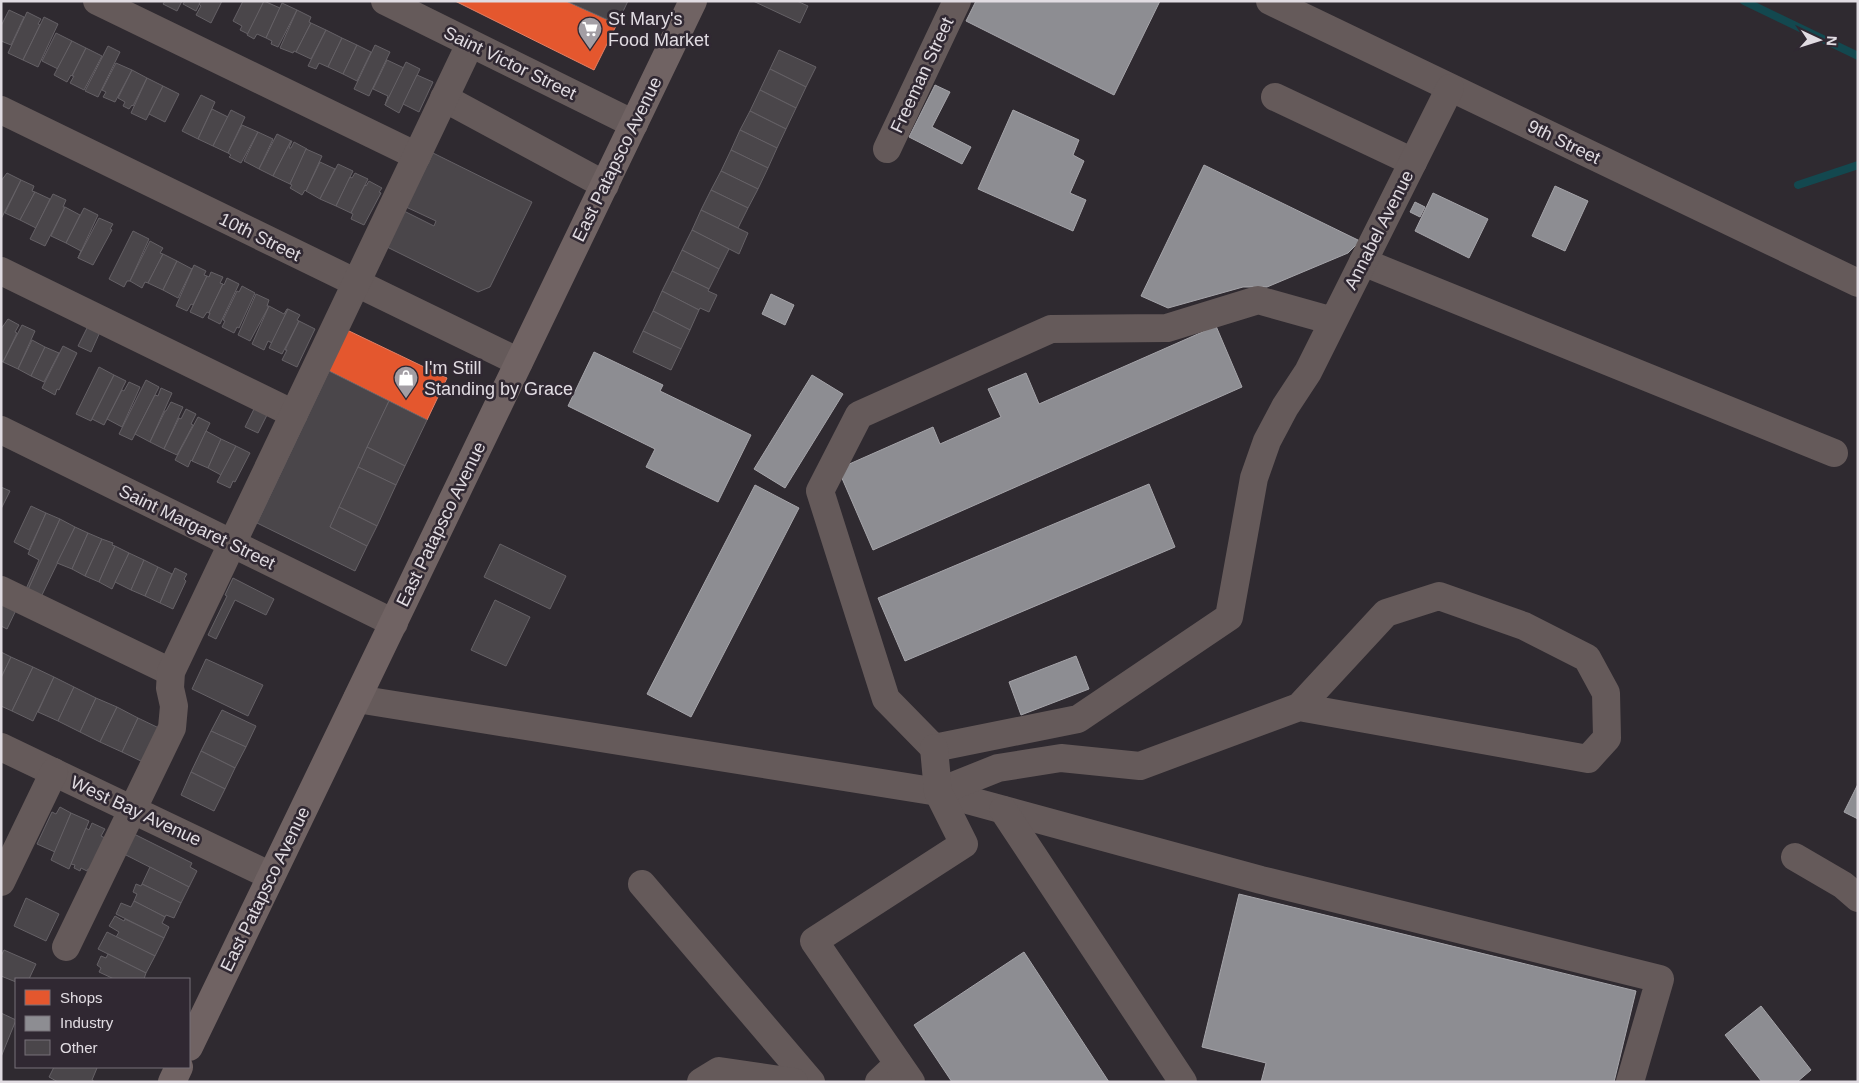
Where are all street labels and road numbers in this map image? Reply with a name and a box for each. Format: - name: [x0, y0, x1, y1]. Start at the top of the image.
- street label: Freeman Street: [887, 14, 957, 136]
- street label: Saint Victor Street: [441, 22, 579, 104]
- street label: East Patapsco Avenue: [568, 73, 666, 245]
- street label: 9th Street: [1525, 116, 1603, 168]
- street label: Annabel Avenue: [1340, 167, 1418, 293]
- street label: 10th Street: [216, 209, 304, 265]
- street label: East Patapsco Avenue: [392, 438, 490, 610]
- street label: Saint Margaret Street: [116, 481, 278, 573]
- street label: West Bay Avenue: [68, 772, 204, 850]
- street label: East Patapsco Avenue: [216, 803, 314, 975]

